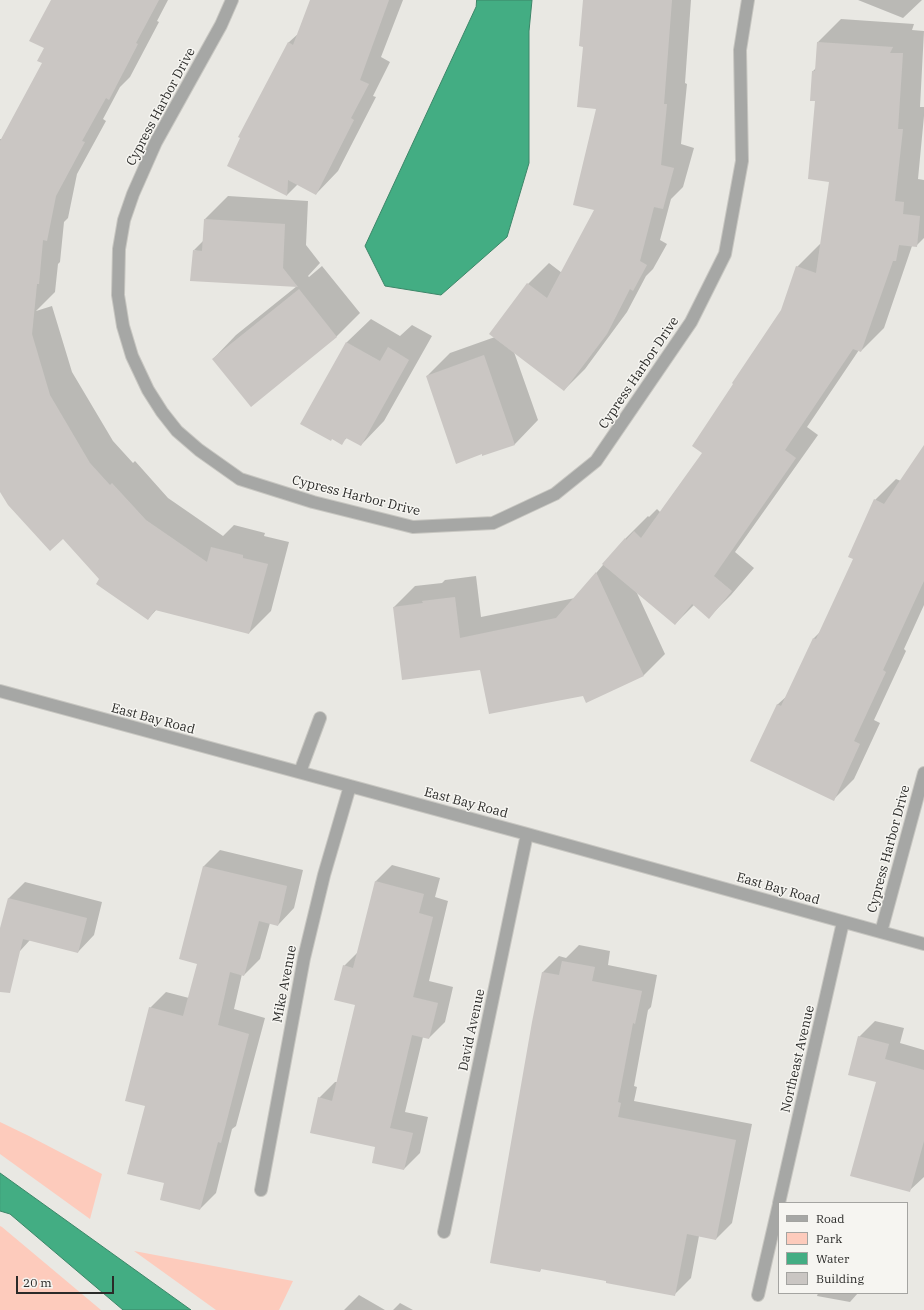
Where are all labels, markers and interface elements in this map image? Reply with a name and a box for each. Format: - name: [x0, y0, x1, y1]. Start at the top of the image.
- street label: Cypress Harbor Drive: [123, 45, 199, 169]
- street label: Cypress Harbor Drive: [596, 314, 682, 432]
- street label: Cypress Harbor Drive: [290, 473, 422, 519]
- street label: East Bay Road: [109, 700, 197, 738]
- street label: Cypress Harbor Drive: [864, 783, 914, 915]
- street label: East Bay Road: [422, 784, 510, 822]
- street label: East Bay Road: [735, 870, 821, 908]
- street label: Mike Avenue: [270, 944, 300, 1024]
- street label: David Avenue: [456, 987, 488, 1073]
- street label: Northeast Avenue: [778, 1004, 818, 1114]
- legend: [778, 1202, 908, 1294]
- text: Road: [816, 1211, 845, 1226]
- text: Park: [816, 1231, 842, 1246]
- text: Water: [816, 1251, 849, 1266]
- scale bar: [18, 1268, 116, 1294]
- text: Building: [816, 1271, 864, 1286]
- text: 20 m: [23, 1275, 52, 1290]

